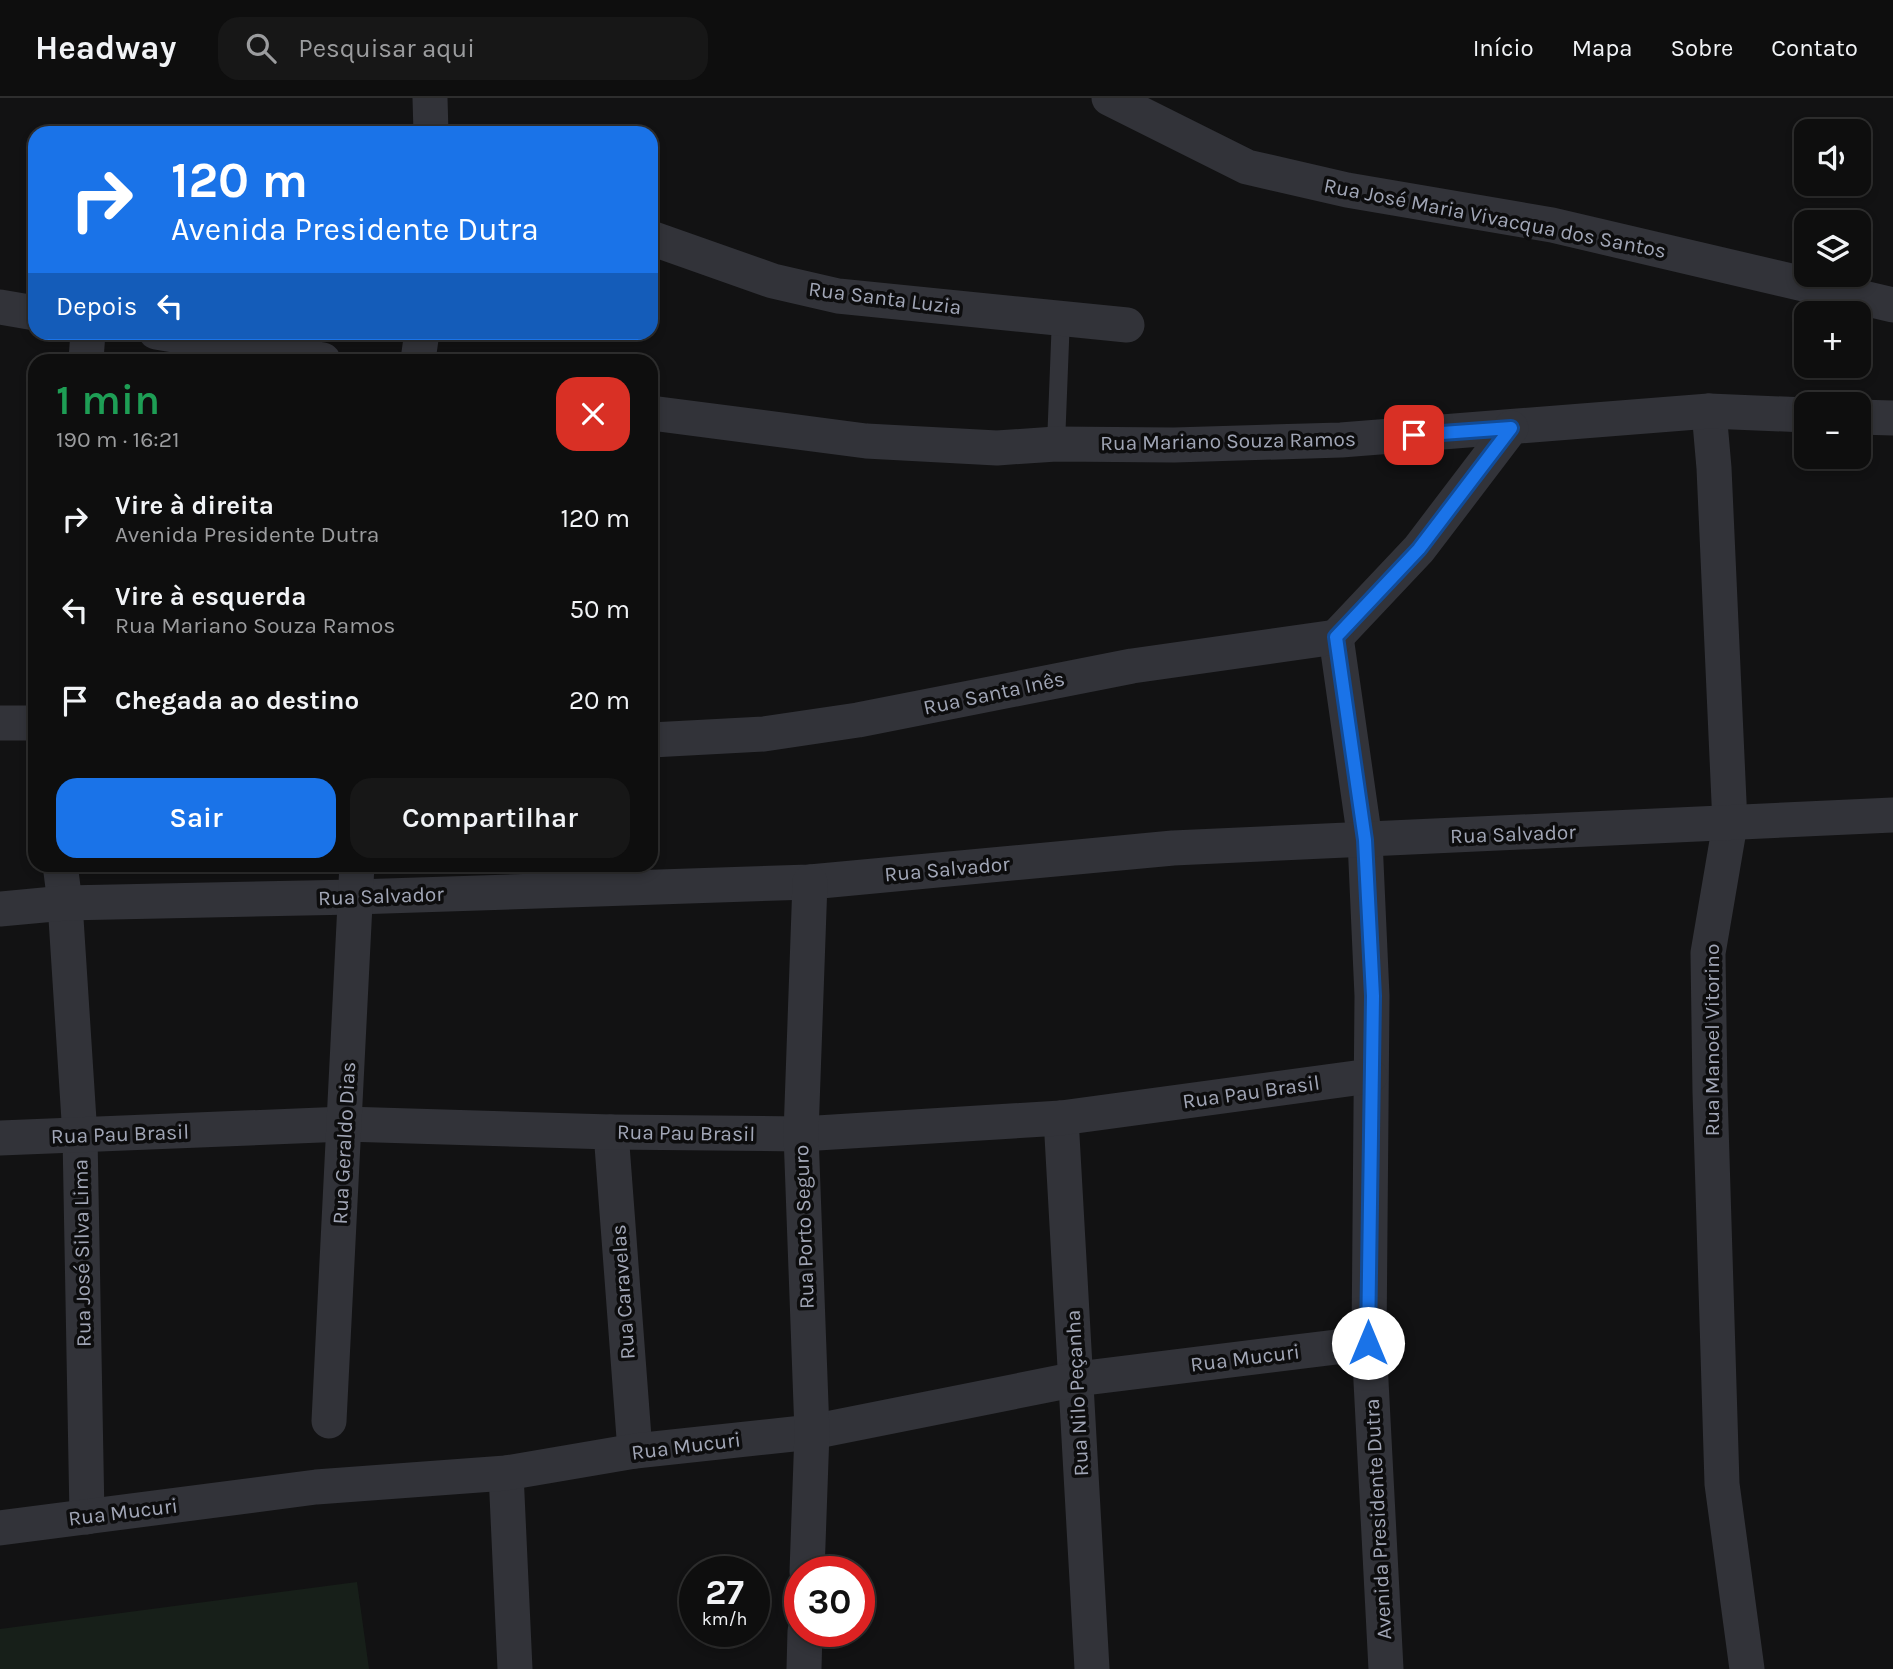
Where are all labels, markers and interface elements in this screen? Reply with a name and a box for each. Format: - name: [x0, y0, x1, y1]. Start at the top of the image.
- search box: [218, 17, 708, 80]
- text: Headway: [35, 29, 176, 67]
- icon: search: [242, 29, 280, 67]
- text: Pesquisar aqui: [298, 33, 475, 64]
- text: Início: [1473, 34, 1534, 62]
- text: Mapa: [1572, 34, 1632, 62]
- text: Sobre: [1670, 34, 1733, 62]
- text: Contato: [1771, 34, 1858, 62]
- map controls: [1794, 119, 1871, 469]
- button: sound: [1794, 119, 1871, 196]
- text: 120 m: [171, 152, 308, 209]
- icon: right: [56, 154, 147, 245]
- street label: Rua José Maria Vivacqua dos Santos: [1322, 173, 1668, 263]
- button: layers: [1794, 210, 1871, 287]
- text: Avenida Presidente Dutra: [171, 211, 539, 248]
- street label: Rua Santa Luzia: [807, 277, 963, 319]
- icon: left: [151, 287, 189, 325]
- text: Depois: [56, 291, 137, 322]
- button: +: [1794, 301, 1871, 378]
- text: 1 min: [56, 375, 160, 425]
- button: close: [556, 377, 630, 451]
- button: −: [1794, 392, 1871, 469]
- pin: [1384, 405, 1444, 465]
- icon: arrive: [1395, 416, 1433, 454]
- text: 190 m · 16:21: [56, 426, 180, 453]
- street label: Rua Mariano Souza Ramos: [1100, 427, 1356, 455]
- text: Vire à direita: [115, 490, 274, 521]
- icon: right: [56, 500, 94, 538]
- text: 120 m: [560, 503, 630, 534]
- text: Avenida Presidente Dutra: [115, 521, 379, 548]
- text: Vire à esquerda: [115, 581, 306, 612]
- icon: left: [56, 591, 94, 629]
- text: 50 m: [569, 594, 630, 625]
- text: Rua Mariano Souza Ramos: [115, 612, 395, 639]
- street label: Rua Santa Inês: [921, 666, 1067, 720]
- icon: arrive: [56, 682, 94, 720]
- text: Chegada ao destino: [115, 685, 359, 716]
- text: 20 m: [569, 685, 630, 716]
- button: Sair: [56, 778, 336, 858]
- button: Compartilhar: [350, 778, 630, 858]
- street label: Rua Salvador: [1450, 820, 1577, 848]
- street label: Rua Salvador: [883, 852, 1011, 886]
- street label: Rua Salvador: [318, 882, 445, 910]
- street label: Rua Manoel Vitorino: [1700, 944, 1724, 1136]
- street label: Rua Geraldo Dias: [328, 1061, 360, 1225]
- street label: Rua Pau Brasil: [1181, 1070, 1321, 1114]
- street label: Rua Pau Brasil: [50, 1120, 190, 1148]
- street label: Rua Pau Brasil: [617, 1120, 755, 1146]
- street label: Rua Porto Seguro: [789, 1144, 819, 1310]
- street label: Rua José Silva Lima: [68, 1159, 96, 1347]
- street label: Rua Caravelas: [606, 1224, 640, 1360]
- position arrow: [1331, 1306, 1405, 1380]
- street label: Rua Nilo Peçanha: [1061, 1309, 1093, 1477]
- street label: Rua Mucuri: [1189, 1339, 1301, 1377]
- street label: Avenida Presidente Dutra: [1360, 1398, 1396, 1640]
- street label: Rua Mucuri: [630, 1427, 742, 1465]
- street label: Rua Mucuri: [67, 1493, 179, 1531]
- speed limit sign: 30: [784, 1556, 875, 1647]
- text: 27: [705, 1572, 744, 1613]
- text: km/h: [702, 1608, 747, 1630]

